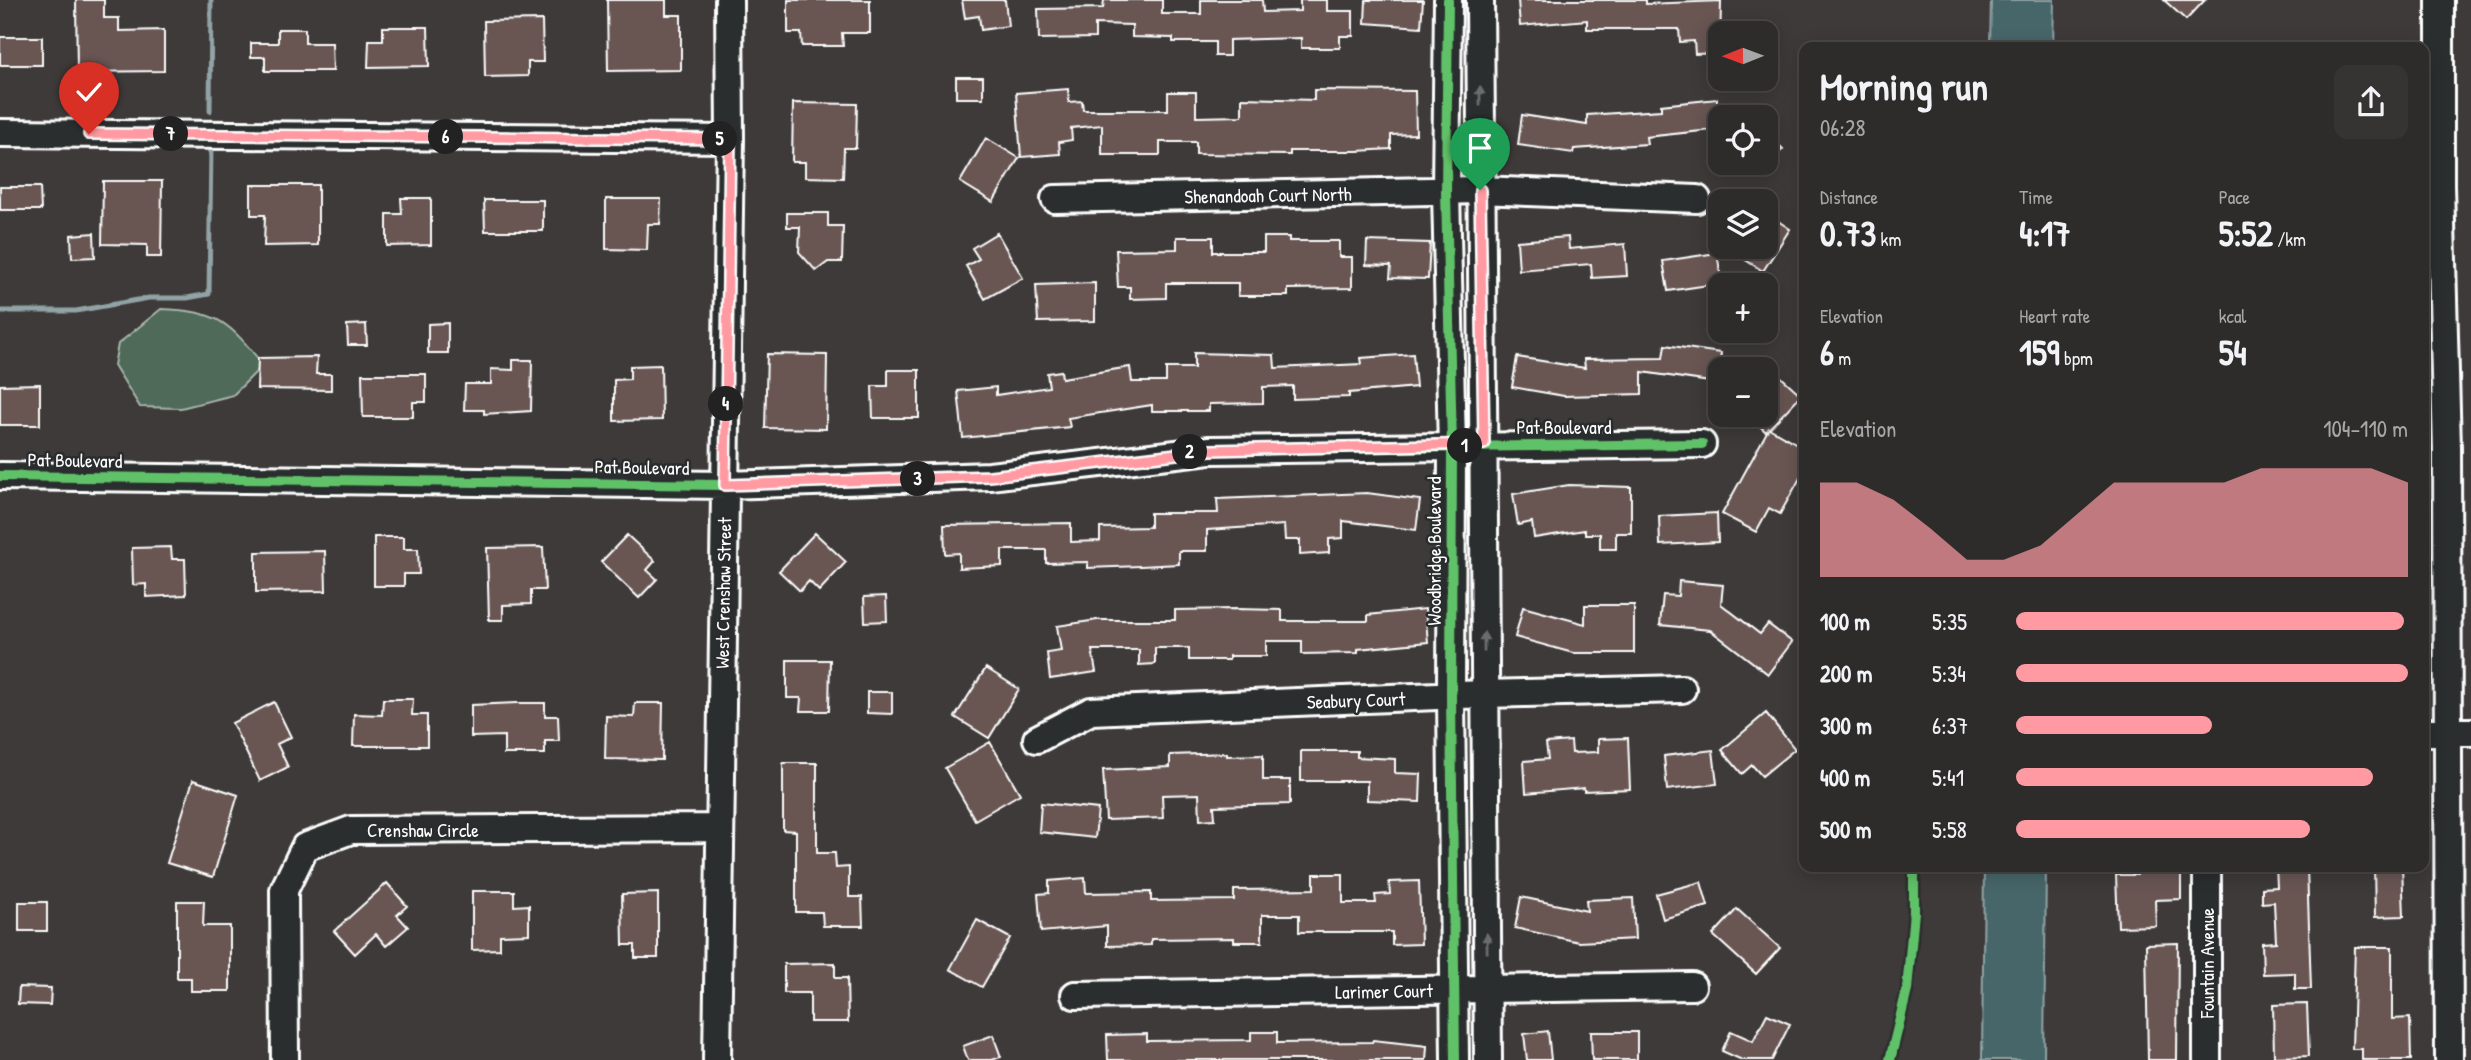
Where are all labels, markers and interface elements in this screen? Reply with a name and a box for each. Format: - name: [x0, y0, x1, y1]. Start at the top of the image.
- north arrow: [1708, 21, 1778, 91]
- map controls: [1708, 21, 1778, 427]
- text: Morning run: [1820, 60, 1988, 112]
- pin: [59, 62, 119, 134]
- button: share: [2334, 65, 2408, 139]
- icon: check: [70, 73, 108, 111]
- one-way arrow: [1474, 85, 1486, 107]
- button: locate: [1708, 105, 1778, 175]
- text: 06:28: [1820, 112, 1866, 143]
- pin: 7: [154, 116, 188, 152]
- pin: [1450, 118, 1510, 190]
- text: 7: [166, 120, 175, 146]
- pin: 6: [428, 120, 464, 154]
- pin: 5: [702, 122, 738, 156]
- text: 6: [442, 123, 449, 149]
- text: 5: [715, 125, 724, 151]
- icon: arrive: [1461, 129, 1499, 167]
- street label: Shenandoah Court North: [1184, 181, 1352, 209]
- text: Distance: [1820, 184, 1878, 210]
- text: Time: [2019, 184, 2053, 210]
- text: Pace: [2219, 184, 2250, 210]
- button: layers: [1708, 189, 1778, 259]
- text: 0.73: [1820, 210, 1876, 257]
- text: 4:17: [2019, 210, 2071, 257]
- text: 5:52: [2219, 210, 2273, 257]
- text: km: [1876, 226, 1901, 252]
- text: /km: [2273, 226, 2306, 252]
- button: +: [1708, 273, 1778, 343]
- text: Elevation: [1820, 303, 1883, 329]
- text: Heart rate: [2019, 303, 2090, 329]
- text: kcal: [2219, 303, 2246, 329]
- text: 6: [1820, 329, 1834, 376]
- text: 159: [2019, 329, 2060, 376]
- text: 54: [2219, 329, 2247, 376]
- text: m: [1834, 345, 1851, 371]
- text: bpm: [2060, 345, 2093, 371]
- button: −: [1708, 357, 1778, 427]
- pin: 4: [708, 386, 744, 422]
- text: 4: [722, 390, 729, 416]
- text: Elevation: [1820, 413, 1896, 444]
- text: 104–110 m: [2323, 413, 2408, 444]
- street label: Pat Boulevard: [1517, 414, 1612, 440]
- pin: 1: [1448, 428, 1482, 464]
- text: 1: [1461, 432, 1468, 458]
- pin: 2: [1172, 434, 1208, 470]
- text: 2: [1185, 438, 1194, 464]
- street label: Pat Boulevard: [27, 446, 123, 474]
- street label: Pat Boulevard: [594, 453, 690, 481]
- pin: 3: [900, 462, 936, 496]
- text: 3: [913, 465, 922, 491]
- street label: Woodbridge Boulevard: [1421, 476, 1447, 625]
- street label: West Crenshaw Street: [709, 517, 737, 669]
- text: 100 m: [1820, 606, 1870, 637]
- text: 5:35: [1932, 606, 1967, 637]
- one-way arrow: [1478, 631, 1490, 653]
- text: 200 m: [1820, 658, 1872, 689]
- text: 5:34: [1932, 658, 1966, 689]
- street label: Seabury Court: [1306, 685, 1406, 715]
- text: 300 m: [1820, 710, 1872, 741]
- text: 6:37: [1932, 710, 1968, 741]
- text: 400 m: [1820, 762, 1870, 793]
- text: 5:41: [1932, 762, 1964, 793]
- text: 500 m: [1820, 814, 1871, 845]
- text: 5:58: [1932, 814, 1967, 845]
- street label: Crenshaw Circle: [367, 817, 479, 843]
- street label: Fountain Avenue: [2194, 907, 2220, 1019]
- one-way arrow: [1481, 932, 1493, 954]
- street label: Larimer Court: [1335, 977, 1434, 1005]

